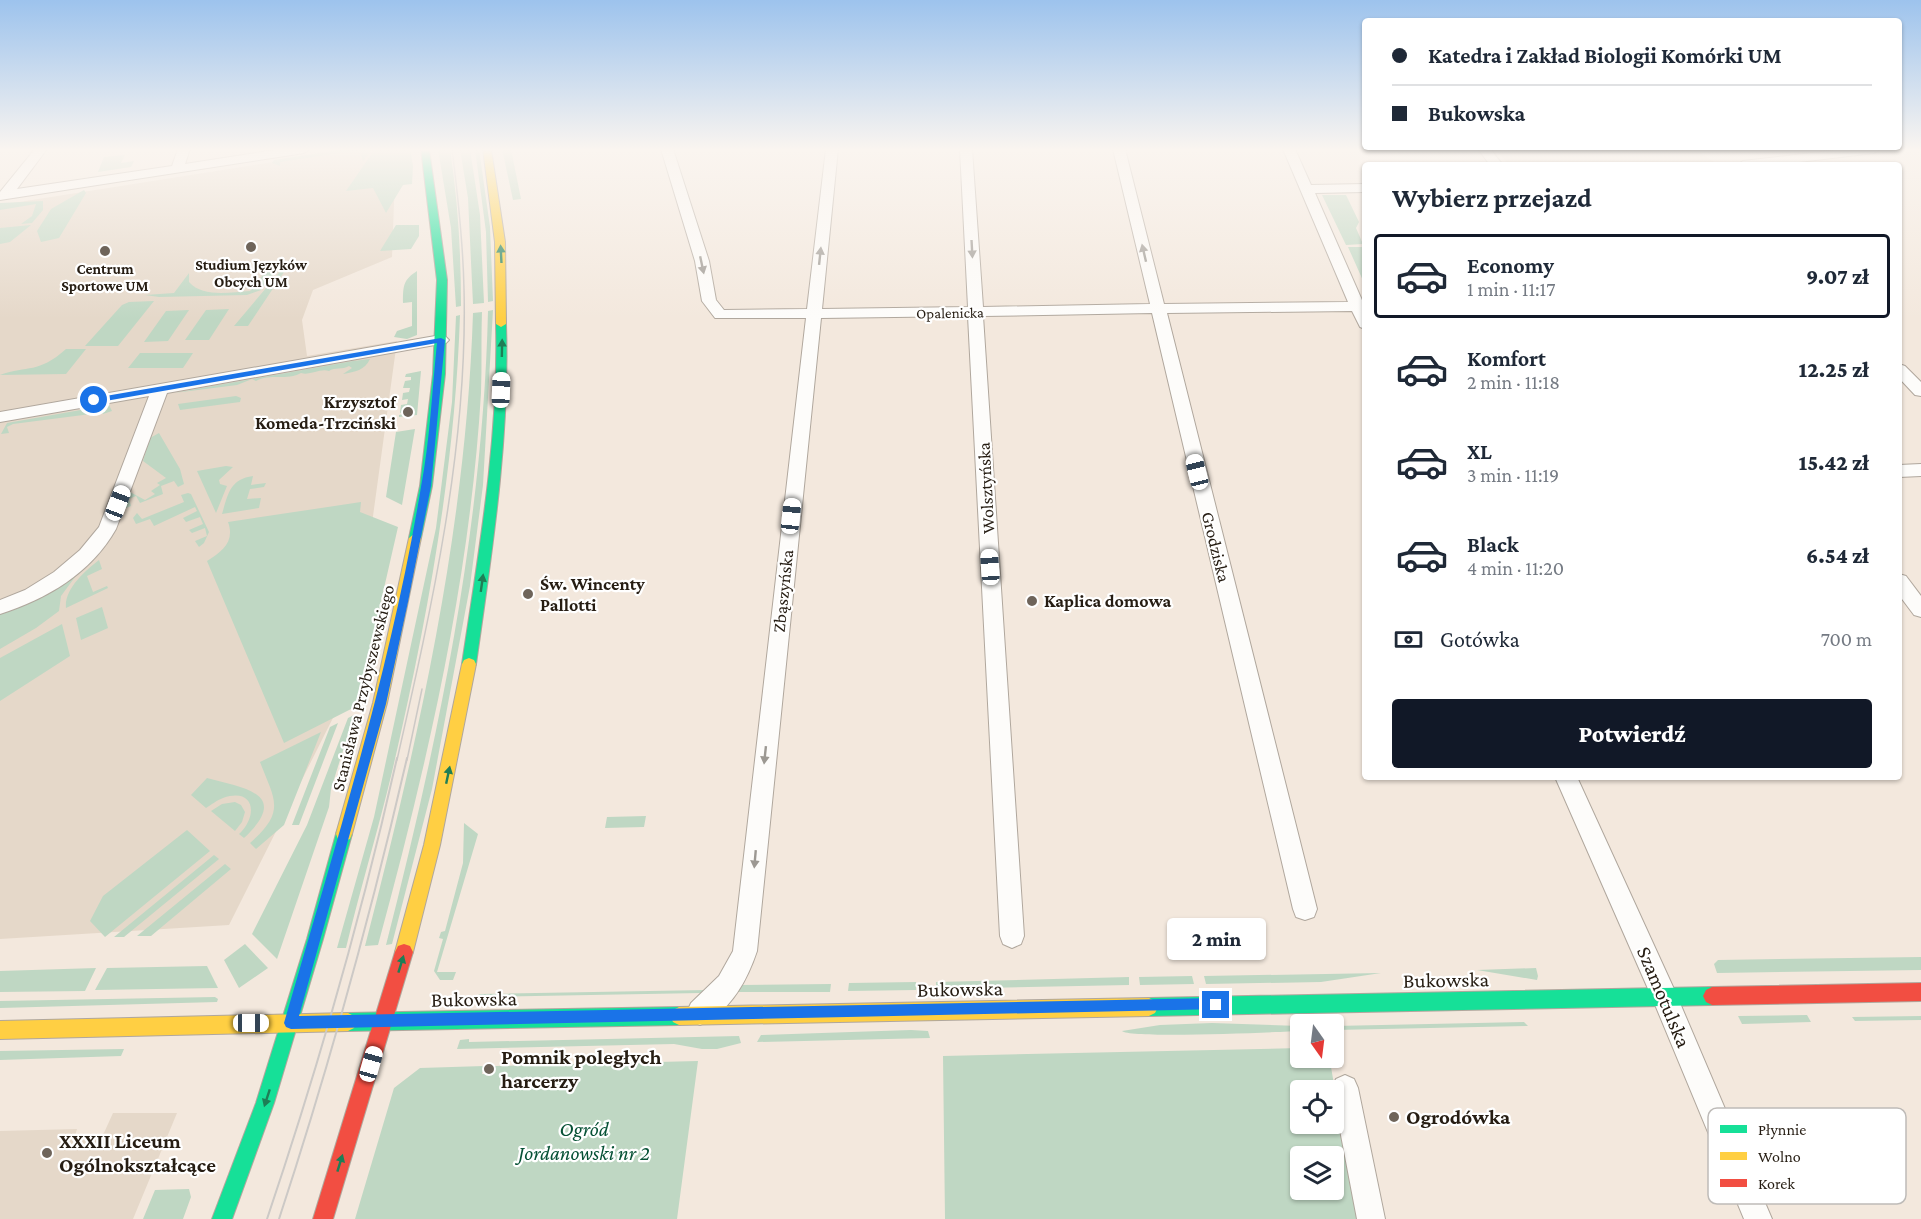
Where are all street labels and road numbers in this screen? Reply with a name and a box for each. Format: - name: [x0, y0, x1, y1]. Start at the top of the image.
- street label: Opalenicka: [916, 304, 984, 323]
- street label: Wolsztyńska: [974, 442, 998, 534]
- street label: Grodziska: [1198, 510, 1234, 584]
- street label: Zbąszyńska: [769, 548, 797, 634]
- street label: Stanisława Przybyszewskiego: [328, 583, 398, 793]
- street label: Szamotulska: [1632, 943, 1696, 1051]
- street label: Bukowska: [1403, 967, 1490, 993]
- street label: Bukowska: [917, 976, 1004, 1002]
- street label: Bukowska: [431, 986, 518, 1012]

